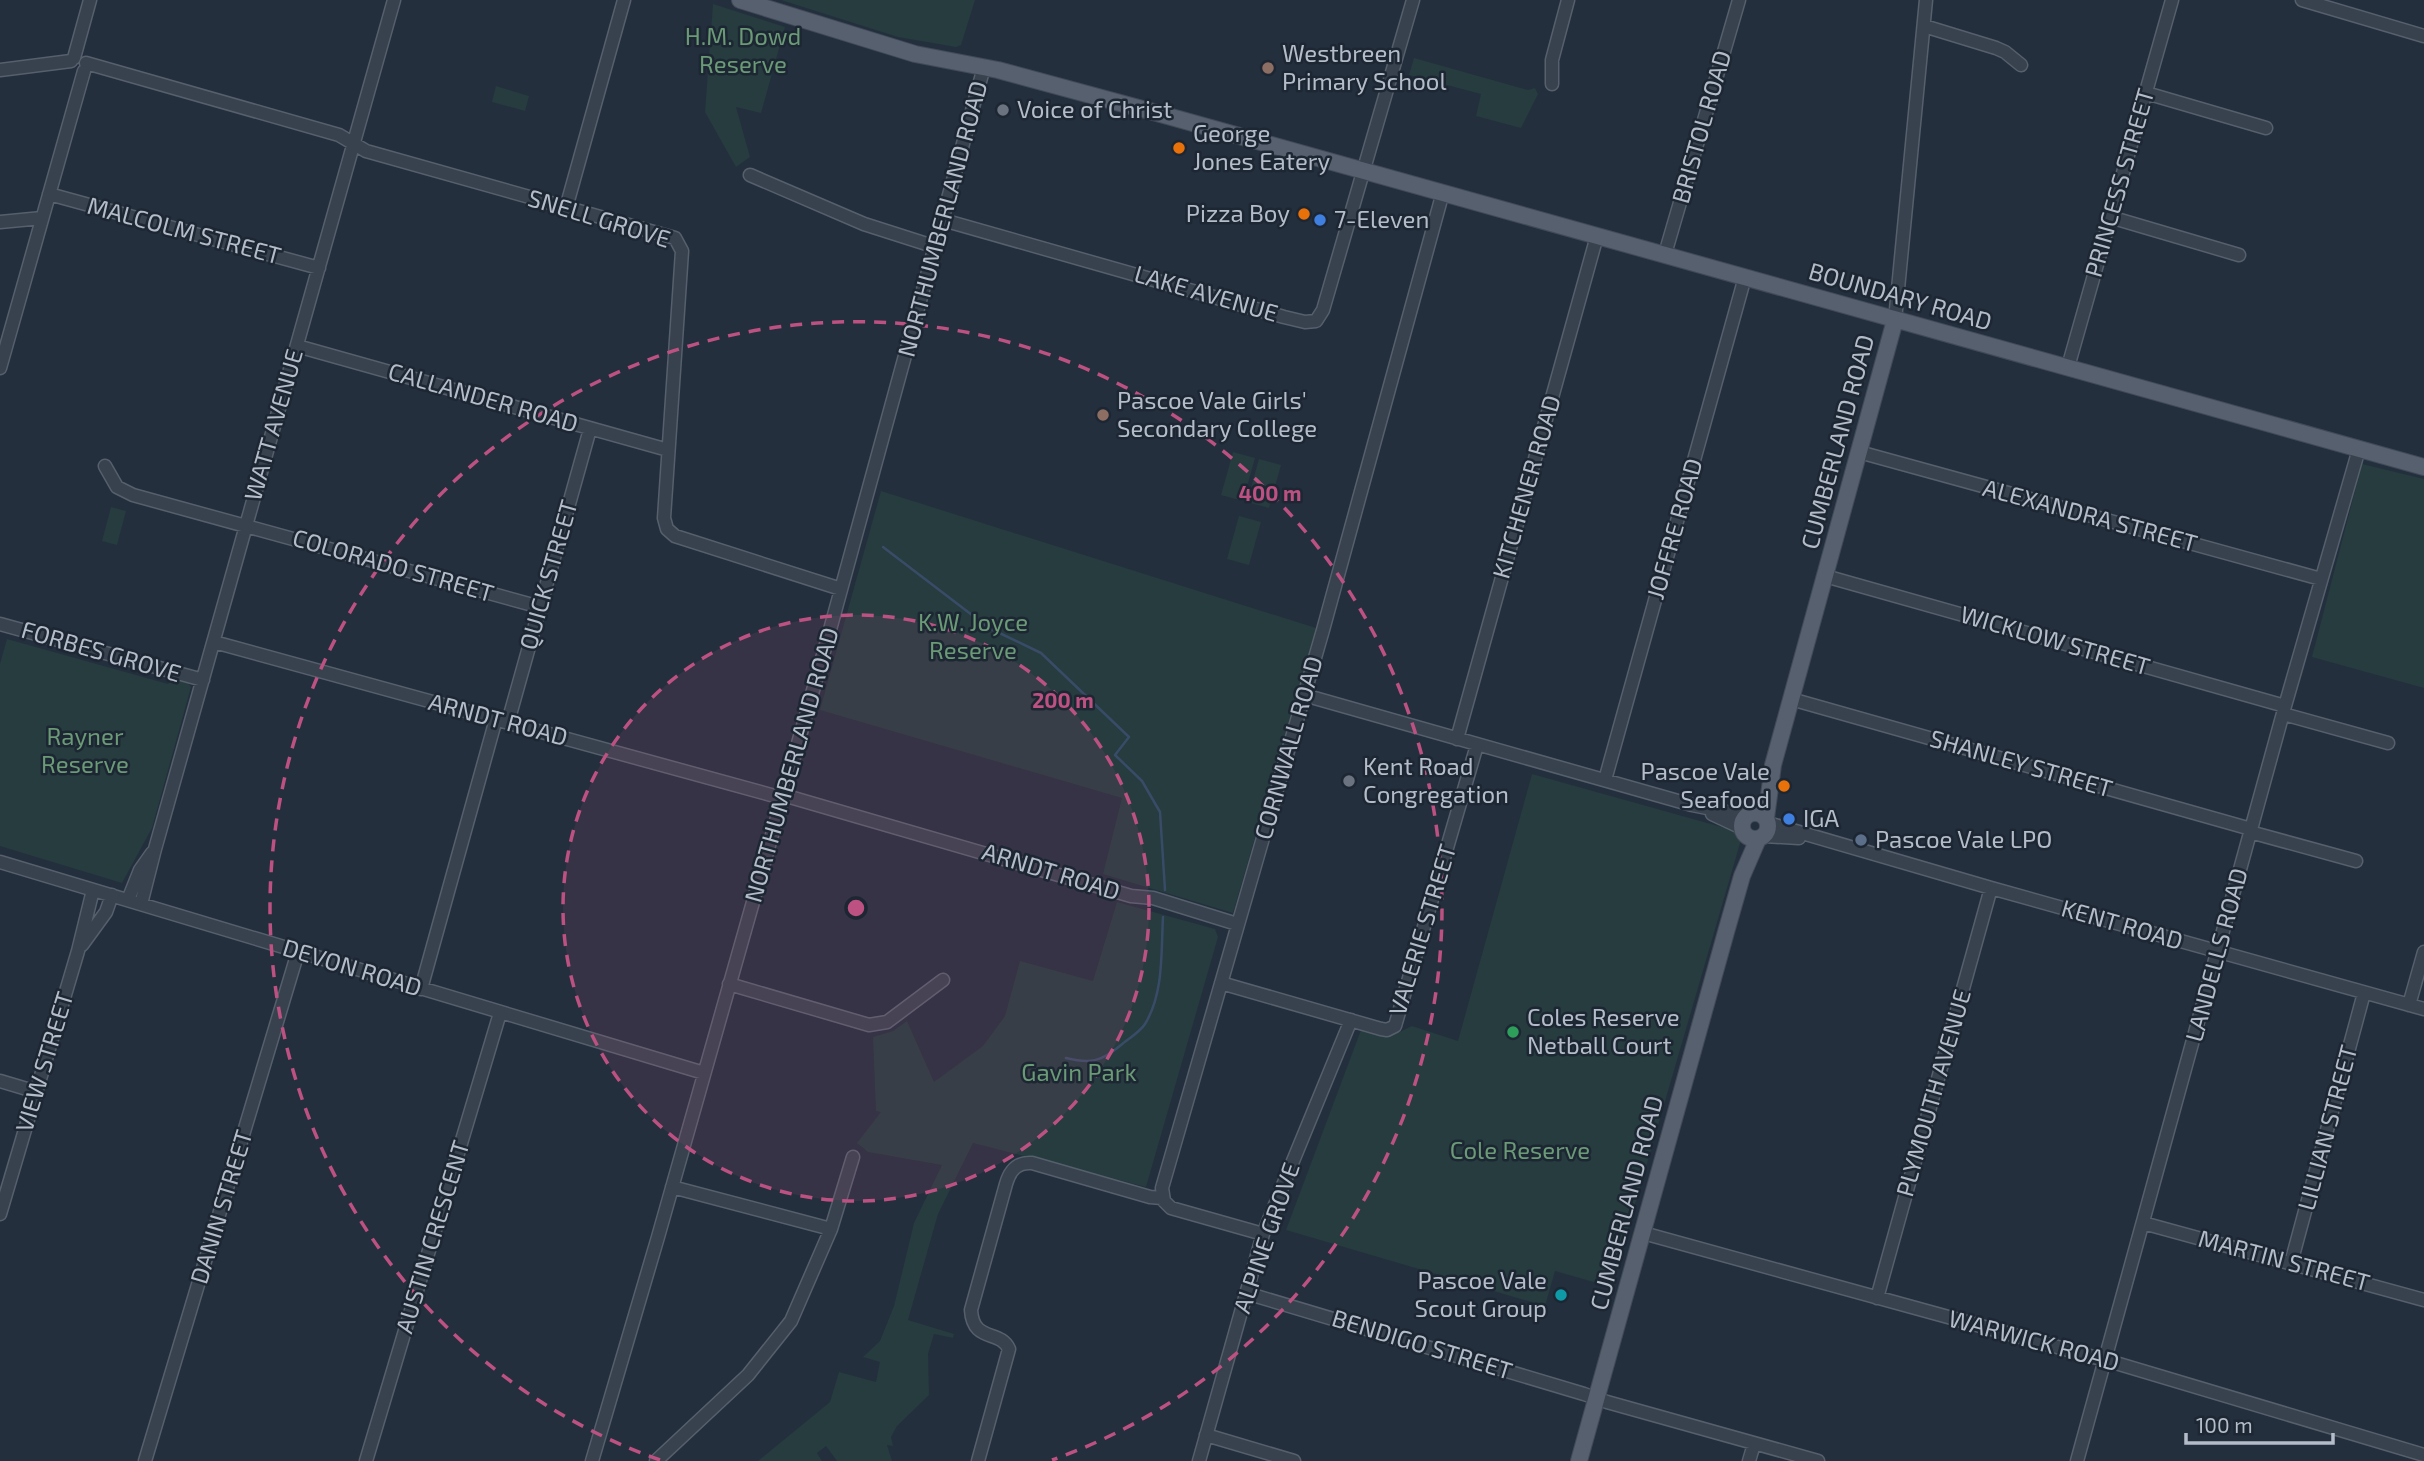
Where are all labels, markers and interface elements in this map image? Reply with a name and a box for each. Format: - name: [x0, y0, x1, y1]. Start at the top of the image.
- park label: H.M. Dowd Reserve: [685, 21, 801, 78]
- place label: Westbreen Primary School: [1282, 38, 1447, 95]
- street label: BRISTOL ROAD: [1665, 47, 1736, 206]
- marker: Westbreen Primary School: [1260, 60, 1276, 76]
- street label: NORTHUMBERLAND ROAD: [891, 77, 992, 360]
- street label: PRINCESS STREET: [2078, 85, 2159, 280]
- place label: Voice of Christ: [1017, 94, 1172, 123]
- marker: Voice of Christ: [995, 102, 1011, 118]
- place label: George Jones Eatery: [1193, 118, 1330, 175]
- marker: George Jones Eatery: [1171, 140, 1187, 156]
- street label: SNELL GROVE: [525, 182, 674, 253]
- street label: MALCOLM STREET: [84, 190, 284, 269]
- place label: Pizza Boy: [1186, 198, 1290, 227]
- place label: 7-Eleven: [1334, 204, 1429, 233]
- marker: Pizza Boy: [1296, 206, 1312, 222]
- marker: 7-Eleven: [1312, 212, 1328, 228]
- street label: BOUNDARY ROAD: [1805, 256, 1995, 336]
- street label: LAKE AVENUE: [1131, 258, 1282, 327]
- street label: CUMBERLAND ROAD: [1794, 331, 1879, 552]
- street label: WATT AVENUE: [237, 345, 308, 504]
- street label: CALLANDER ROAD: [385, 356, 582, 438]
- place label: Pascoe Vale Girls' Secondary College: [1117, 385, 1317, 442]
- street label: KITCHENER ROAD: [1486, 392, 1566, 582]
- marker: Pascoe Vale Girls' Secondary College: [1095, 407, 1111, 423]
- street label: JOFFRE ROAD: [1640, 455, 1708, 602]
- street label: ALEXANDRA STREET: [1980, 472, 2201, 557]
- text: 400 m: [1239, 480, 1301, 505]
- street label: QUICK STREET: [512, 496, 583, 653]
- street label: COLORADO STREET: [290, 522, 497, 607]
- street label: WICKLOW STREET: [1957, 599, 2154, 680]
- park label: K.W. Joyce Reserve: [918, 607, 1028, 664]
- street label: FORBES GROVE: [18, 614, 185, 687]
- street label: NORTHUMBERLAND ROAD: [737, 624, 844, 905]
- street label: CORNWALL ROAD: [1248, 653, 1328, 843]
- street label: ARNDT ROAD: [426, 686, 571, 751]
- text: 200 m: [1032, 687, 1094, 712]
- park label: Rayner Reserve: [41, 721, 129, 778]
- street label: SHANLEY STREET: [1927, 723, 2116, 802]
- place label: Kent Road Congregation: [1363, 751, 1509, 808]
- place label: Pascoe Vale Seafood: [1641, 756, 1770, 813]
- marker: Kent Road Congregation: [1341, 773, 1357, 789]
- marker: Pascoe Vale Seafood: [1776, 778, 1792, 794]
- place label: IGA: [1803, 803, 1839, 832]
- marker: IGA: [1781, 811, 1797, 827]
- place label: Pascoe Vale LPO: [1875, 824, 2052, 853]
- marker: Pascoe Vale LPO: [1853, 832, 1869, 848]
- street label: ARNDT ROAD: [979, 836, 1124, 905]
- street label: VALERIE STREET: [1382, 840, 1461, 1019]
- street label: LANDELLS ROAD: [2178, 865, 2253, 1045]
- street label: KENT ROAD: [2058, 892, 2186, 955]
- centre of rings: [844, 896, 868, 920]
- street label: DEVON ROAD: [279, 932, 425, 1001]
- street label: PLYMOUTH AVENUE: [1889, 986, 1976, 1200]
- street label: VIEW STREET: [8, 988, 79, 1135]
- place label: Coles Reserve Netball Court: [1527, 1002, 1680, 1059]
- marker: Coles Reserve Netball Court: [1505, 1024, 1521, 1040]
- street label: LILLIAN STREET: [2291, 1042, 2363, 1213]
- park label: Gavin Park: [1021, 1057, 1137, 1086]
- street label: CUMBERLAND ROAD: [1583, 1092, 1668, 1313]
- street label: DANIN STREET: [183, 1126, 258, 1287]
- park label: Cole Reserve: [1450, 1135, 1590, 1164]
- street label: AUSTIN CRESCENT: [388, 1137, 475, 1337]
- street label: ALPINE GROVE: [1226, 1158, 1305, 1317]
- street label: MARTIN STREET: [2196, 1223, 2373, 1296]
- place label: Pascoe Vale Scout Group: [1415, 1265, 1547, 1322]
- marker: Pascoe Vale Scout Group: [1553, 1287, 1569, 1303]
- street label: BENDIGO STREET: [1329, 1302, 1516, 1385]
- street label: WARWICK ROAD: [1946, 1303, 2123, 1376]
- scale bar: [2186, 1402, 2333, 1446]
- text: 100 m: [2196, 1412, 2253, 1437]

